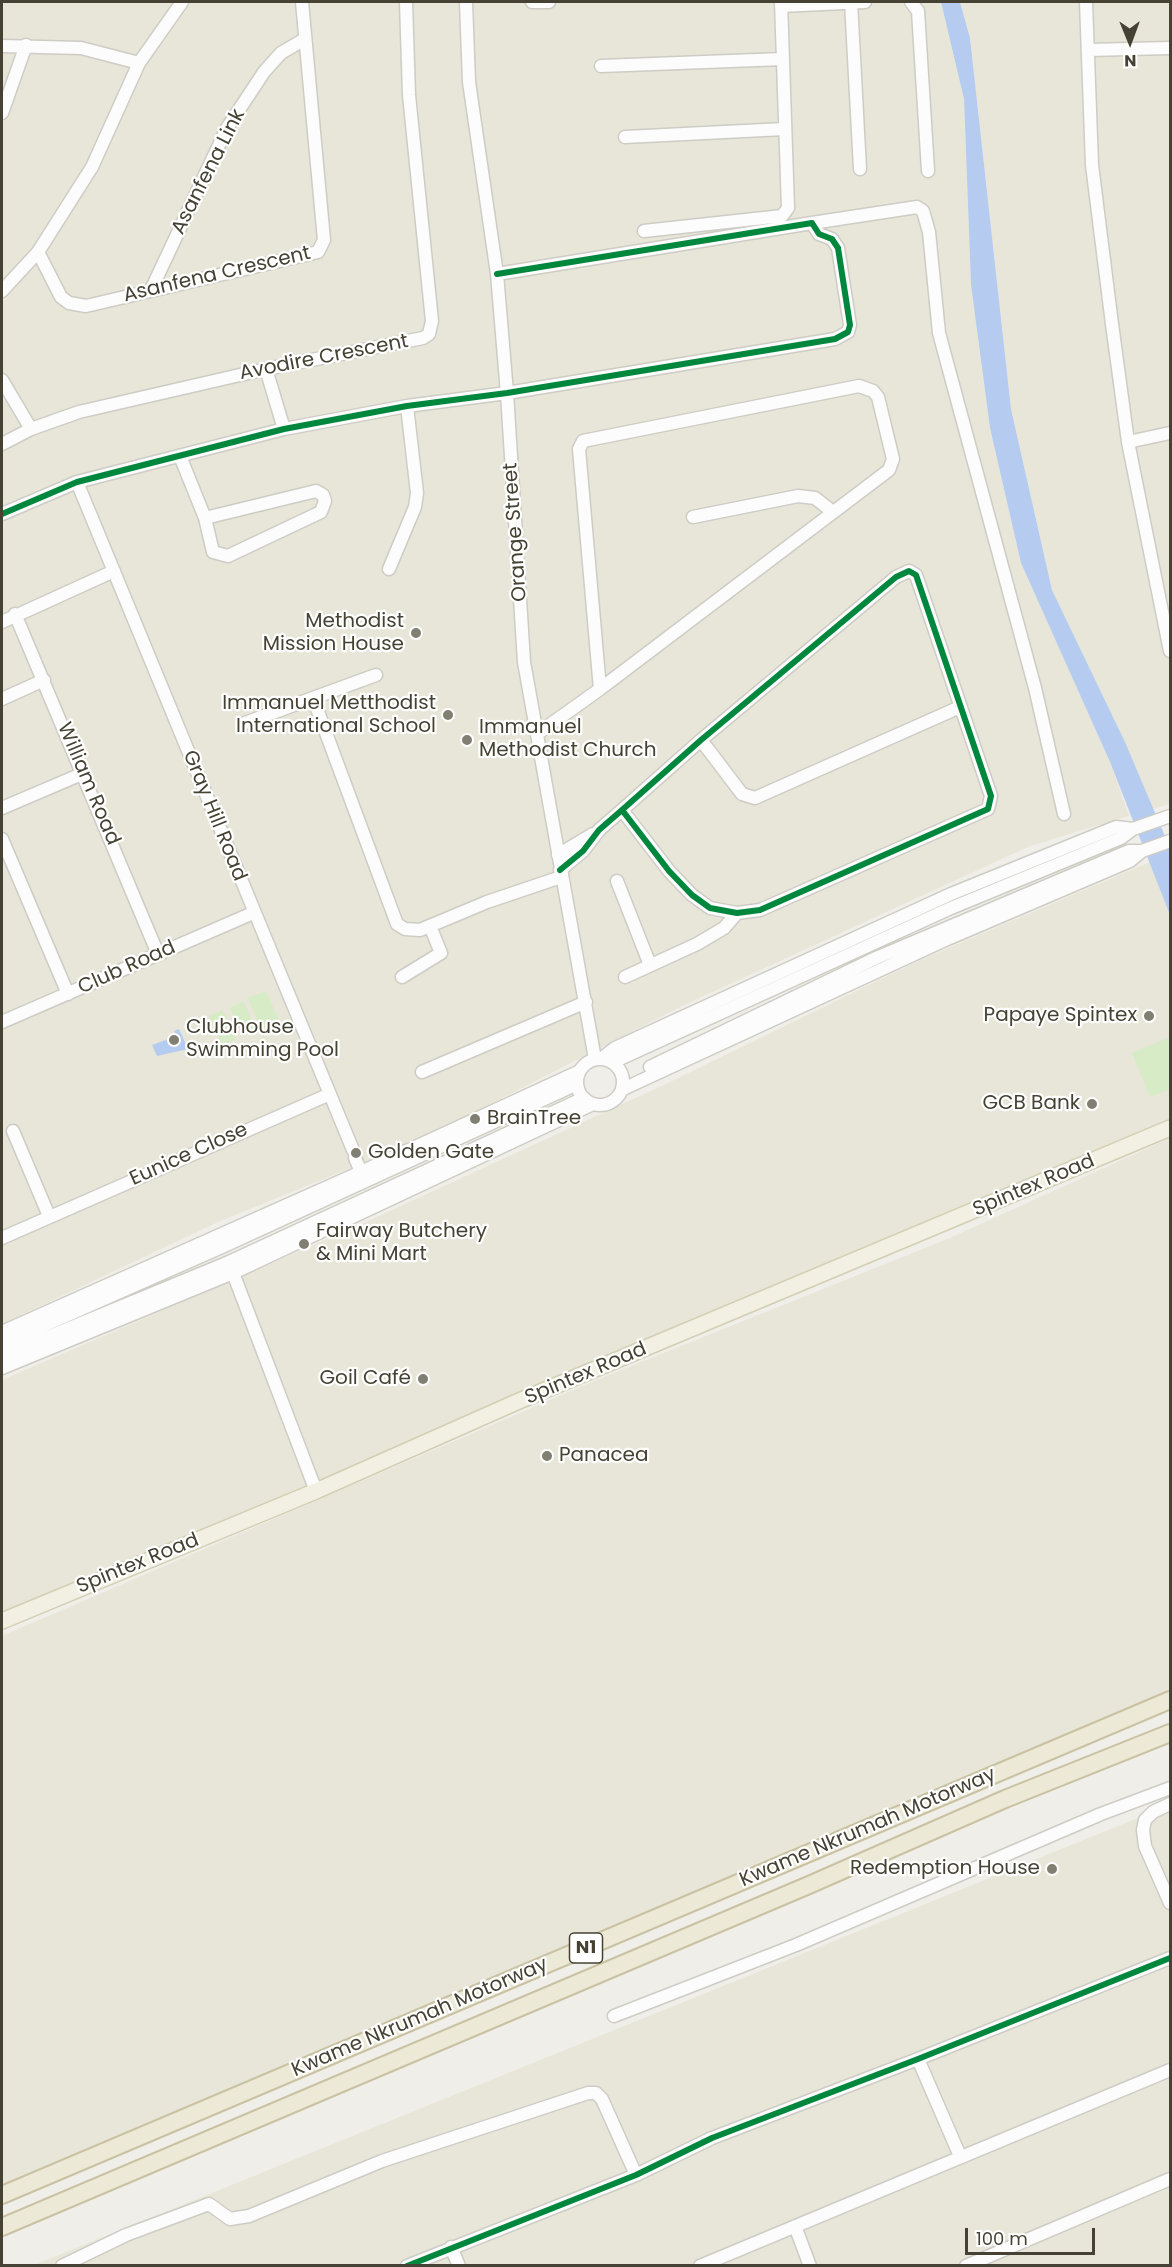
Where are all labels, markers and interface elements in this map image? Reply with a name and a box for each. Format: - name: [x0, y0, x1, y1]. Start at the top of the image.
- north arrow: [1100, 12, 1160, 72]
- text: N: [1124, 49, 1137, 72]
- street label: Asanfena Link: [167, 105, 251, 239]
- street label: Asanfena Crescent: [121, 242, 313, 308]
- street label: Avodire Crescent: [238, 330, 410, 386]
- street label: Orange Street: [499, 462, 533, 602]
- place label: Methodist Mission House: [263, 610, 404, 657]
- marker: Methodist Mission House: [409, 626, 423, 640]
- place label: Immanuel Metthodist International School: [222, 692, 436, 739]
- marker: Immanuel Metthodist International School: [441, 708, 455, 722]
- place label: Immanuel Methodist Church: [479, 716, 656, 763]
- street label: William Road: [51, 719, 125, 849]
- marker: Immanuel Methodist Church: [460, 733, 474, 747]
- street label: Gray Hill Road: [177, 747, 251, 885]
- street label: Club Road: [75, 936, 179, 1000]
- place label: Papaye Spintex: [984, 1004, 1137, 1028]
- marker: Papaye Spintex: [1142, 1009, 1156, 1023]
- place label: Clubhouse Swimming Pool: [186, 1016, 339, 1063]
- marker: Clubhouse Swimming Pool: [167, 1033, 181, 1047]
- place label: GCB Bank: [983, 1092, 1080, 1116]
- marker: GCB Bank: [1085, 1097, 1099, 1111]
- place label: BrainTree: [487, 1107, 581, 1131]
- marker: BrainTree: [468, 1112, 482, 1126]
- street label: Eunice Close: [126, 1118, 252, 1192]
- place label: Golden Gate: [368, 1141, 494, 1165]
- marker: Golden Gate: [349, 1146, 363, 1160]
- street label: Spintex Road: [970, 1150, 1098, 1222]
- place label: Fairway Butchery & Mini Mart: [316, 1220, 487, 1267]
- marker: Fairway Butchery & Mini Mart: [297, 1237, 311, 1251]
- street label: Spintex Road: [522, 1338, 650, 1410]
- place label: Goil Café: [320, 1367, 411, 1391]
- marker: Goil Café: [416, 1372, 430, 1386]
- place label: Panacea: [559, 1444, 648, 1468]
- marker: Panacea: [540, 1449, 554, 1463]
- street label: Spintex Road: [73, 1529, 203, 1599]
- street label: Kwame Nkrumah Motorway: [736, 1763, 1000, 1893]
- place label: Redemption House: [850, 1857, 1040, 1881]
- marker: Redemption House: [1045, 1862, 1059, 1876]
- road number: N1: [570, 1933, 602, 1963]
- street label: Kwame Nkrumah Motorway: [288, 1953, 552, 2083]
- scale bar: [968, 2216, 1098, 2254]
- text: 100 m: [976, 2226, 1028, 2251]

